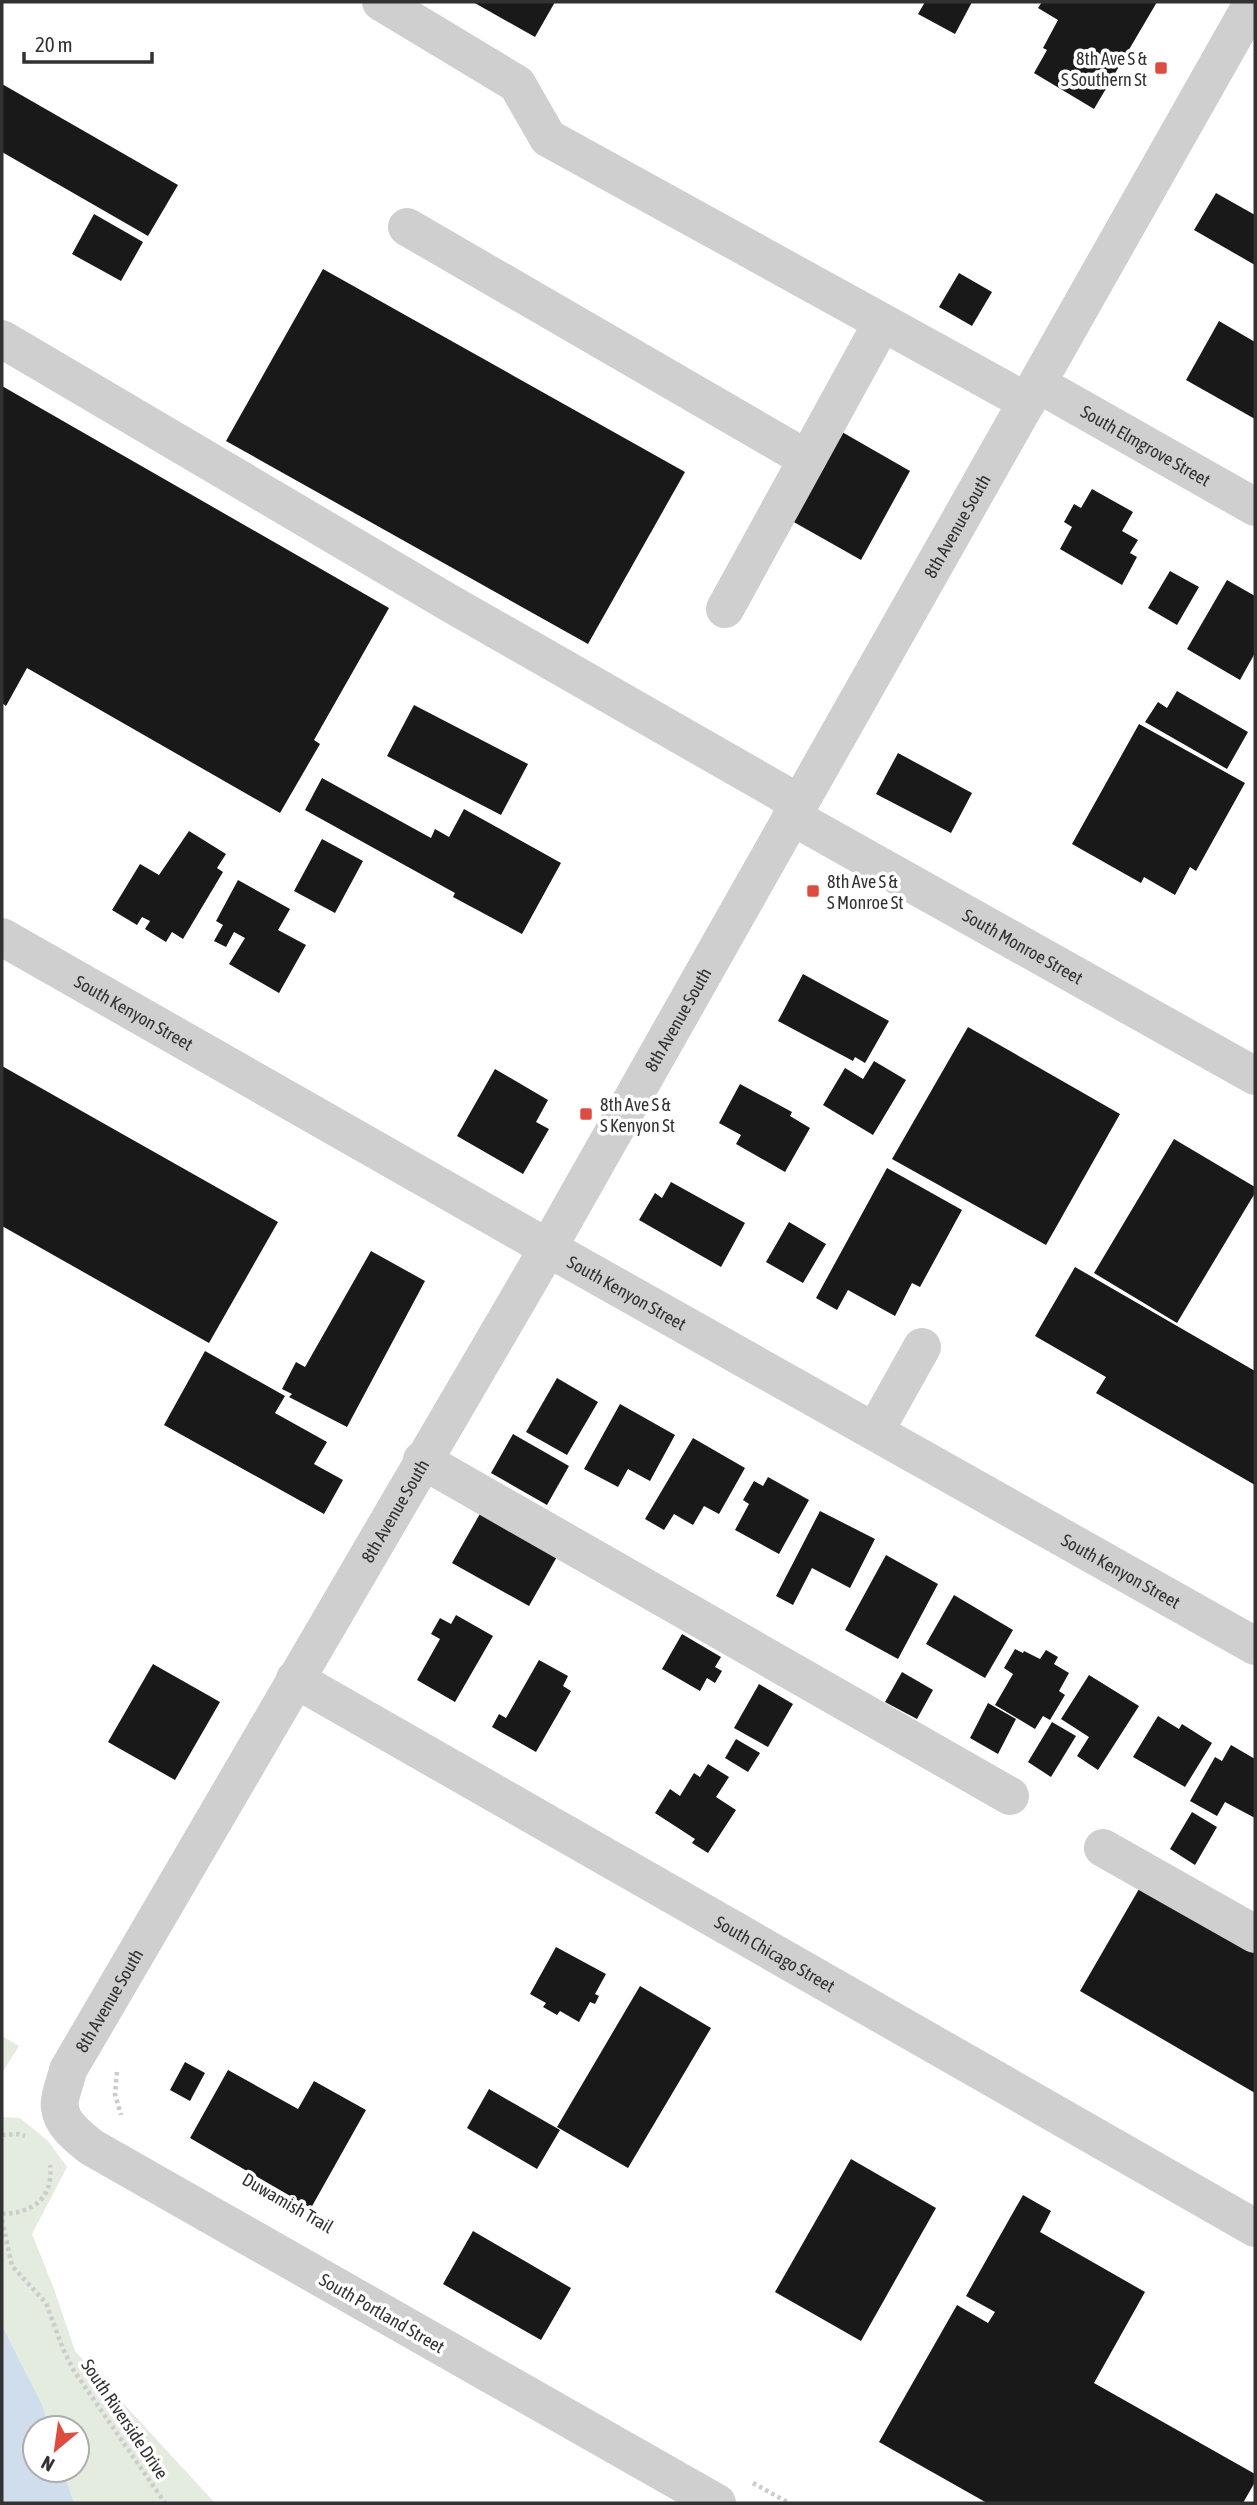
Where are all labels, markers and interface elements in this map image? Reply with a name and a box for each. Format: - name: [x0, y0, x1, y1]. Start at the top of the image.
- scale bar: [24, 21, 152, 65]
- text: 20 m: [35, 32, 73, 56]
- place label: 8th Ave S & S Southern St: [1061, 48, 1148, 90]
- marker: 8th Ave S & S Southern St: [1153, 60, 1169, 76]
- street label: South Elmgrove Street: [1077, 400, 1214, 490]
- street label: 8th Avenue South: [919, 470, 994, 581]
- place label: 8th Ave S & S Monroe St: [827, 871, 903, 913]
- marker: 8th Ave S & S Monroe St: [805, 883, 821, 899]
- street label: South Monroe Street: [959, 904, 1087, 988]
- street label: 8th Avenue South: [640, 964, 715, 1075]
- street label: South Kenyon Street: [71, 970, 197, 1054]
- place label: 8th Ave S & S Kenyon St: [600, 1094, 675, 1136]
- marker: 8th Ave S & S Kenyon St: [578, 1106, 594, 1122]
- street label: South Kenyon Street: [564, 1251, 690, 1334]
- street label: 8th Avenue South: [356, 1455, 433, 1566]
- street label: South Kenyon Street: [1058, 1529, 1184, 1612]
- street label: South Chicago Street: [711, 1911, 839, 1996]
- street label: 8th Avenue South: [70, 1945, 147, 2056]
- street label: Duwamish Trail: [239, 2169, 337, 2238]
- street label: South Portland Street: [316, 2269, 448, 2357]
- street label: South Riverside Drive: [77, 2355, 173, 2483]
- north arrow: [21, 2414, 91, 2484]
- text: N: [38, 2452, 58, 2476]

